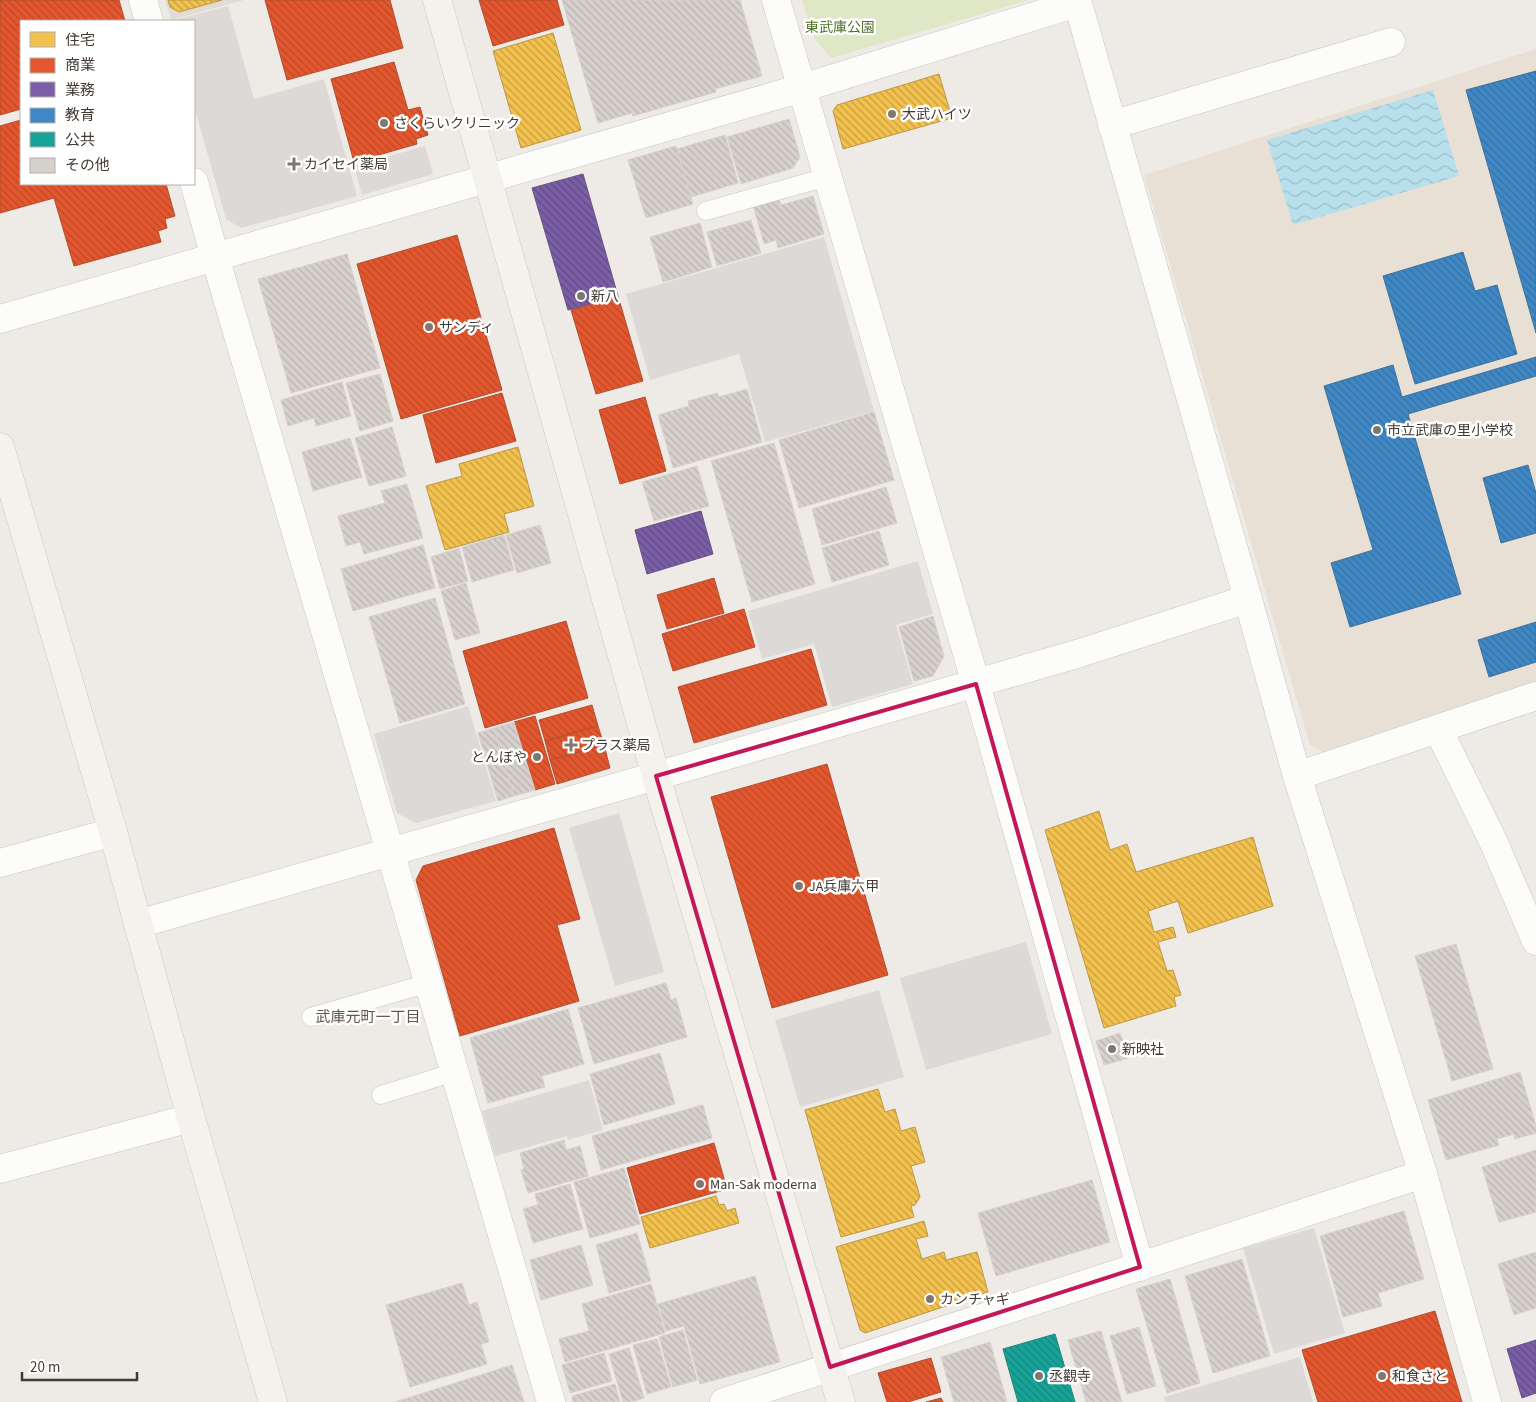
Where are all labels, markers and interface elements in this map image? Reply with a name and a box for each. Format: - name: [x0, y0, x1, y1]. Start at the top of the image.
- park label: 東武庫公園: [805, 18, 875, 38]
- legend: [20, 20, 195, 185]
- text: 住宅: [65, 30, 95, 51]
- text: 商業: [65, 55, 95, 76]
- text: 業務: [65, 80, 95, 101]
- text: 教育: [65, 105, 95, 126]
- place label: 大武ハイツ: [902, 105, 972, 125]
- marker: 大武ハイツ: [886, 108, 898, 120]
- place label: さくらいクリニック: [394, 114, 520, 134]
- marker: さくらいクリニック: [378, 117, 390, 129]
- text: 公共: [65, 130, 95, 151]
- text: その他: [65, 155, 110, 176]
- place label: カイセイ薬局: [304, 155, 388, 175]
- marker: カイセイ薬局: [288, 158, 300, 170]
- place label: 新八: [591, 287, 619, 307]
- marker: 新八: [575, 290, 587, 302]
- place label: サンディ: [439, 318, 494, 338]
- marker: サンディ: [423, 321, 435, 333]
- place label: 市立武庫の里小学校: [1387, 421, 1513, 441]
- marker: 市立武庫の里小学校: [1371, 424, 1383, 436]
- place label: プラス薬局: [581, 736, 651, 756]
- marker: プラス薬局: [565, 739, 577, 751]
- place label: とんぼや: [471, 748, 527, 768]
- marker: とんぼや: [531, 751, 543, 763]
- place label: JA兵庫六甲: [809, 877, 879, 897]
- marker: JA兵庫六甲: [793, 880, 805, 892]
- district label: 武庫元町一丁目: [315, 1007, 421, 1028]
- place label: 新映社: [1122, 1040, 1164, 1060]
- marker: 新映社: [1106, 1043, 1118, 1055]
- place label: Man-Sak moderna: [710, 1175, 817, 1195]
- marker: Man-Sak moderna: [694, 1178, 706, 1190]
- place label: カンチャギ: [940, 1290, 1010, 1310]
- marker: カンチャギ: [924, 1293, 936, 1305]
- scale bar: [22, 1350, 138, 1382]
- text: 20 m: [30, 1357, 60, 1378]
- place label: 丞觀寺: [1049, 1367, 1091, 1387]
- place label: 和食さと: [1392, 1367, 1448, 1387]
- marker: 丞觀寺: [1033, 1370, 1045, 1382]
- marker: 和食さと: [1376, 1370, 1388, 1382]

